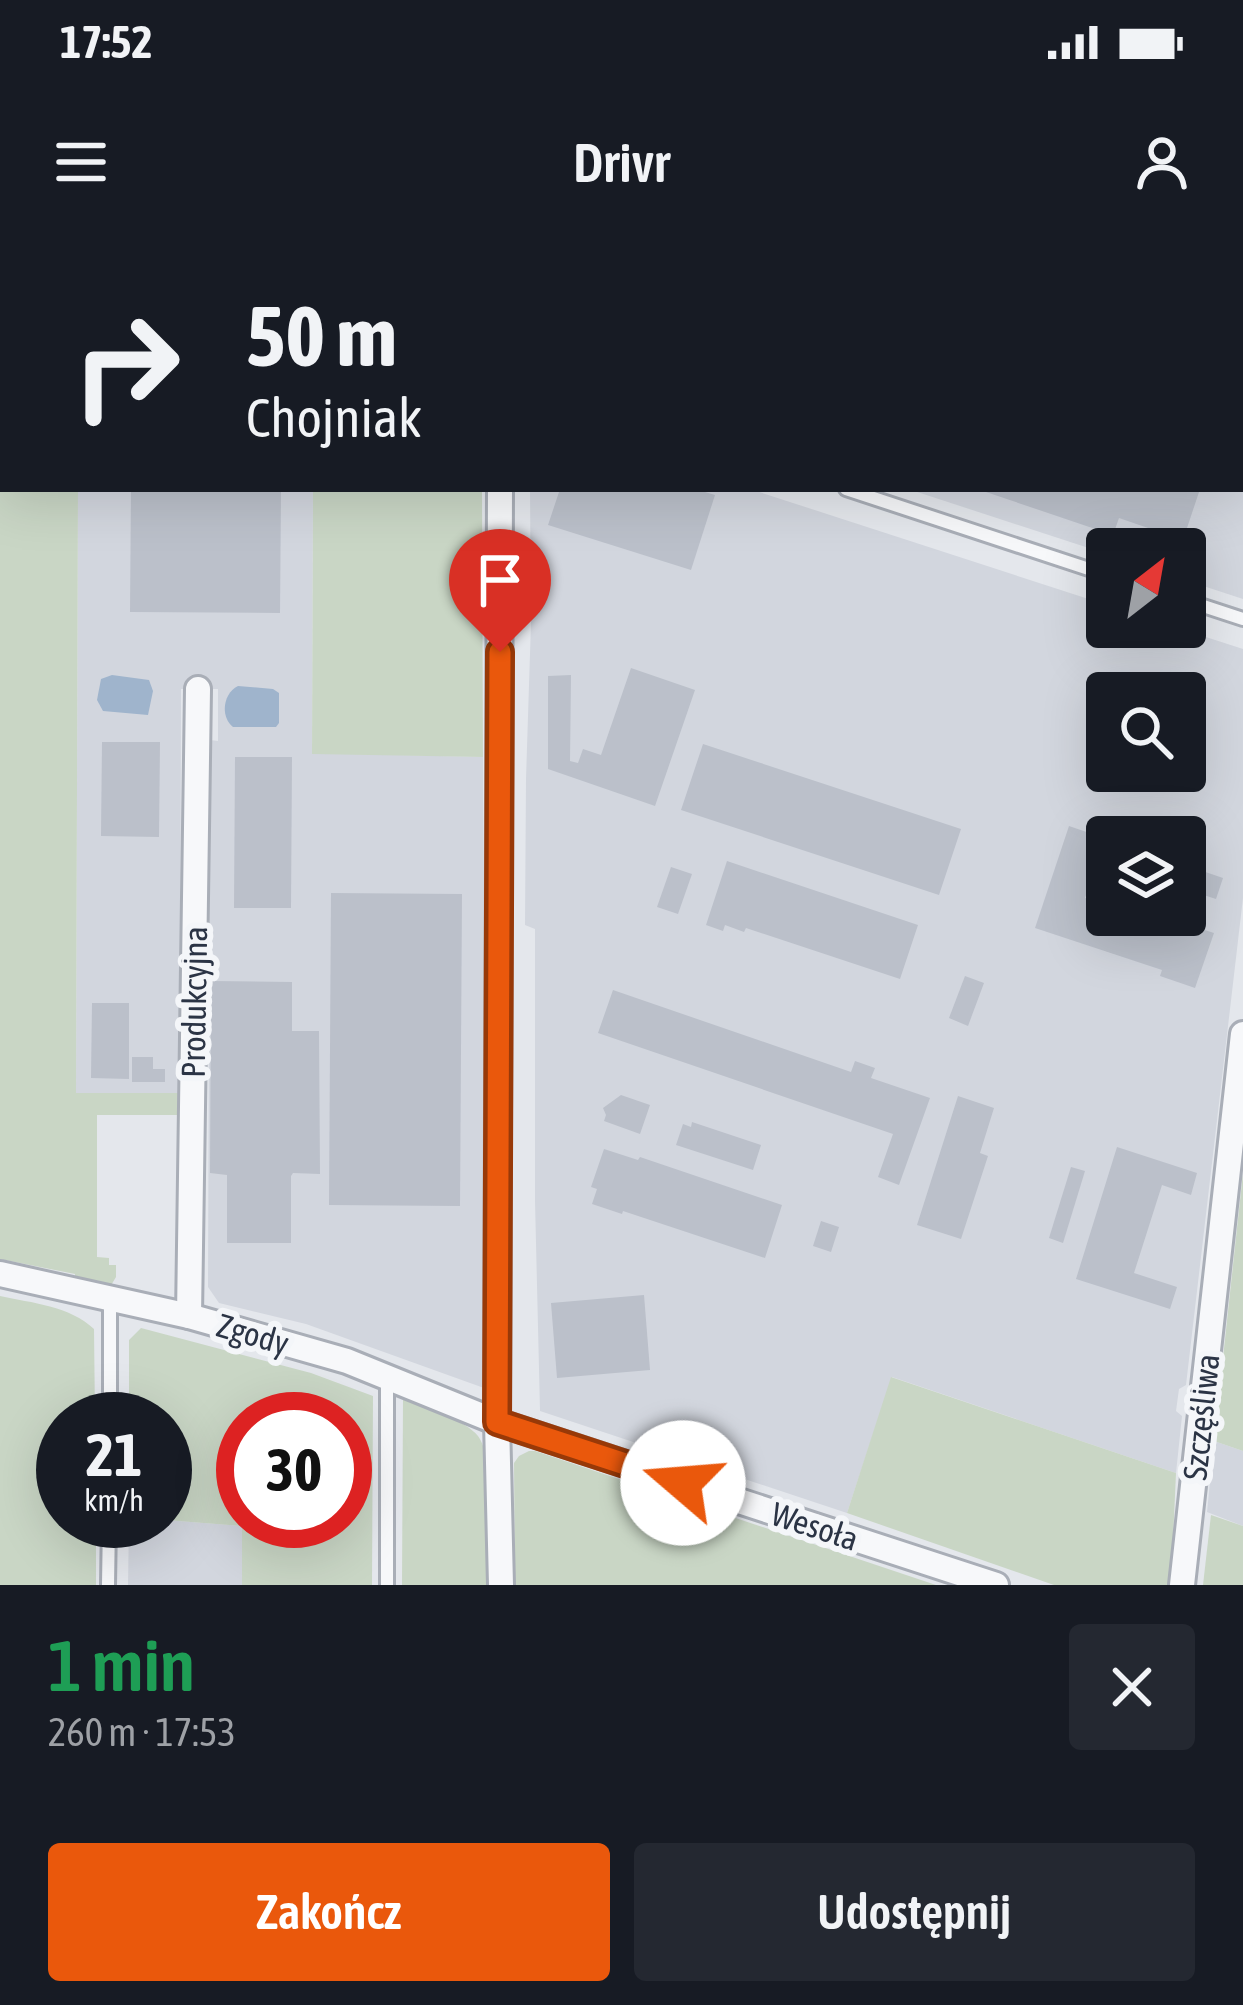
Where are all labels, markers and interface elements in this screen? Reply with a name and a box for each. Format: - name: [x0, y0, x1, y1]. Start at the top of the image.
- text: 17:52: [60, 16, 153, 68]
- icon: menu: [48, 129, 114, 195]
- icon: person: [1129, 129, 1195, 195]
- text: Drivr: [573, 132, 670, 193]
- icon: right: [48, 288, 204, 444]
- text: 50 m: [246, 288, 397, 384]
- text: Chojniak: [246, 387, 422, 448]
- north arrow: [1086, 528, 1206, 648]
- map controls: [1086, 528, 1206, 936]
- pin: [449, 529, 551, 652]
- icon: arrive: [467, 547, 533, 613]
- button: search: [1086, 672, 1206, 792]
- button: layers: [1086, 816, 1206, 936]
- street label: Produkcyjna: [174, 926, 214, 1078]
- street label: Zgody: [213, 1306, 293, 1362]
- street label: Szczęśliwa: [1175, 1352, 1227, 1482]
- speed limit sign: 30: [216, 1392, 372, 1548]
- text: 21: [86, 1420, 142, 1489]
- position arrow: [620, 1420, 746, 1546]
- text: km/h: [84, 1483, 144, 1517]
- street label: Wesoła: [767, 1494, 863, 1558]
- text: 1 min: [48, 1624, 195, 1706]
- button: close: [1069, 1624, 1195, 1750]
- text: 260 m · 17:53: [48, 1710, 236, 1754]
- button: Zakończ: [48, 1843, 610, 1981]
- button: Udostępnij: [634, 1843, 1195, 1981]

